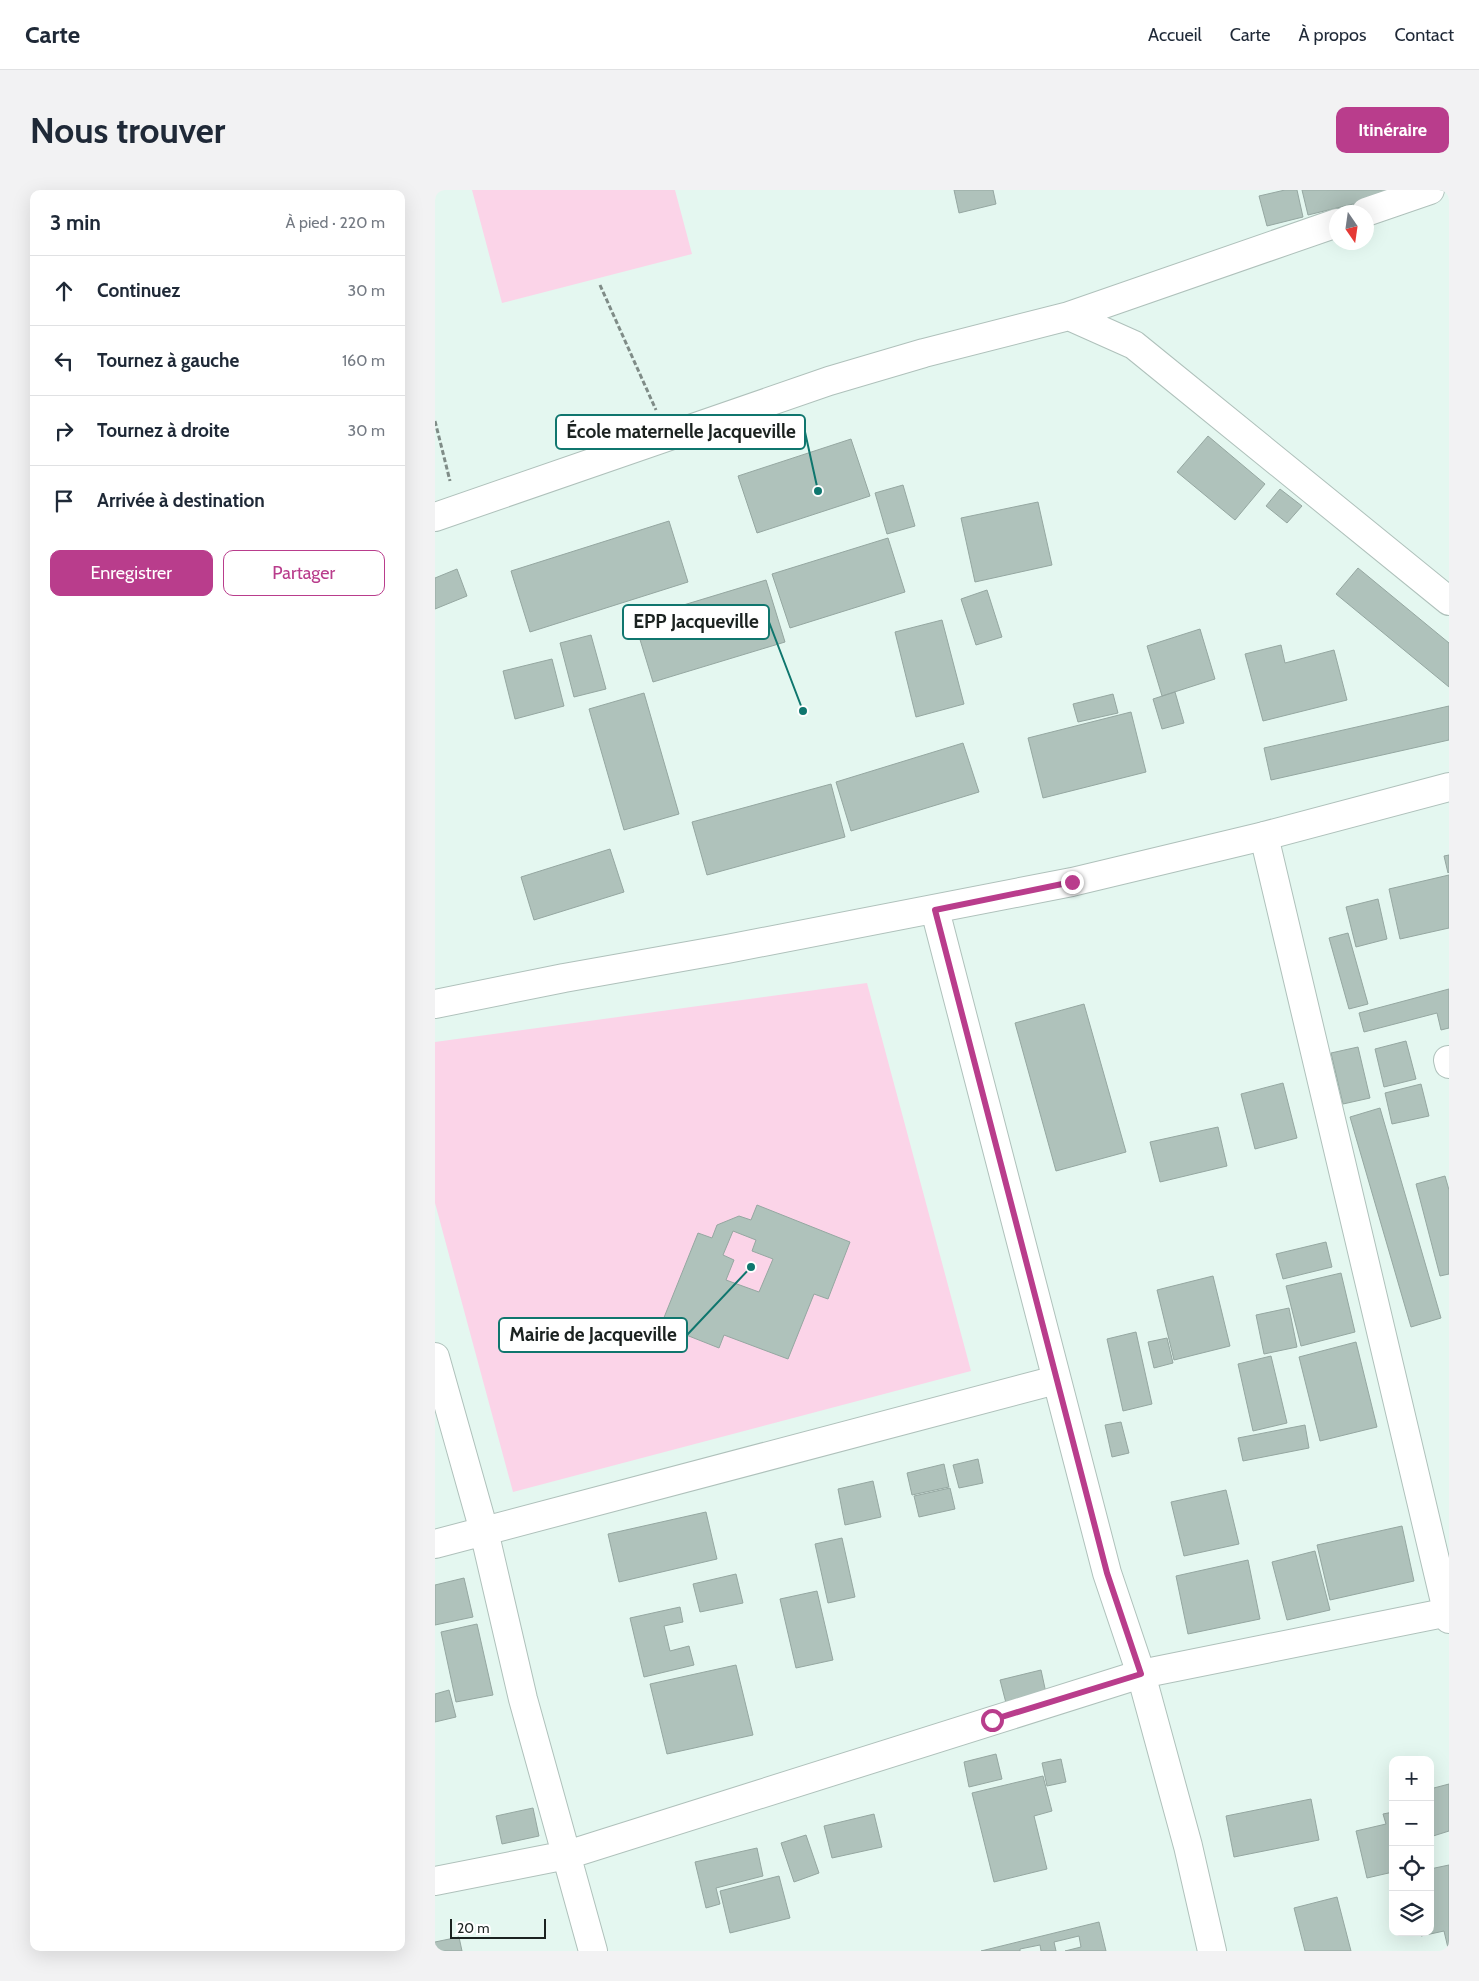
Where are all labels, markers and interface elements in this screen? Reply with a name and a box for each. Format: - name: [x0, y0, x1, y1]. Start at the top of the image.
- text: Carte: [25, 20, 80, 49]
- text: Accueil: [1148, 24, 1202, 46]
- text: Carte: [1230, 24, 1270, 46]
- text: À propos: [1298, 24, 1366, 46]
- text: Contact: [1394, 24, 1454, 46]
- button: Itinéraire: [1336, 107, 1449, 153]
- text: Nous trouver: [30, 109, 225, 152]
- north arrow: [1329, 205, 1374, 250]
- text: 3 min: [50, 210, 101, 235]
- text: À pied · 220 m: [286, 213, 385, 232]
- icon: ahead: [50, 277, 78, 305]
- text: Continuez: [97, 279, 180, 302]
- text: 30 m: [348, 281, 385, 300]
- icon: left: [50, 347, 78, 375]
- text: Tournez à gauche: [97, 349, 239, 372]
- text: 160 m: [342, 351, 385, 370]
- callout: École maternelle Jacqueville: [556, 415, 805, 449]
- icon: right: [50, 417, 78, 445]
- text: Tournez à droite: [97, 419, 230, 442]
- text: École maternelle Jacqueville: [566, 419, 796, 443]
- text: 30 m: [348, 421, 385, 440]
- icon: arrive: [50, 487, 78, 515]
- text: Arrivée à destination: [97, 489, 265, 512]
- button: Enregistrer: [50, 550, 213, 596]
- button: Partager: [223, 550, 385, 596]
- callout: EPP Jacqueville: [623, 605, 769, 639]
- text: EPP Jacqueville: [633, 610, 759, 633]
- route end: [1061, 871, 1084, 894]
- callout: Mairie de Jacqueville: [499, 1318, 687, 1352]
- text: Mairie de Jacqueville: [509, 1323, 677, 1346]
- route start: [981, 1709, 1004, 1732]
- map controls: [1389, 1756, 1434, 1936]
- button: +: [1389, 1756, 1434, 1801]
- button: −: [1389, 1801, 1434, 1846]
- button: locate: [1389, 1846, 1434, 1891]
- button: layers: [1389, 1891, 1434, 1936]
- scale bar: [450, 1916, 546, 1939]
- text: 20 m: [457, 1919, 490, 1937]

